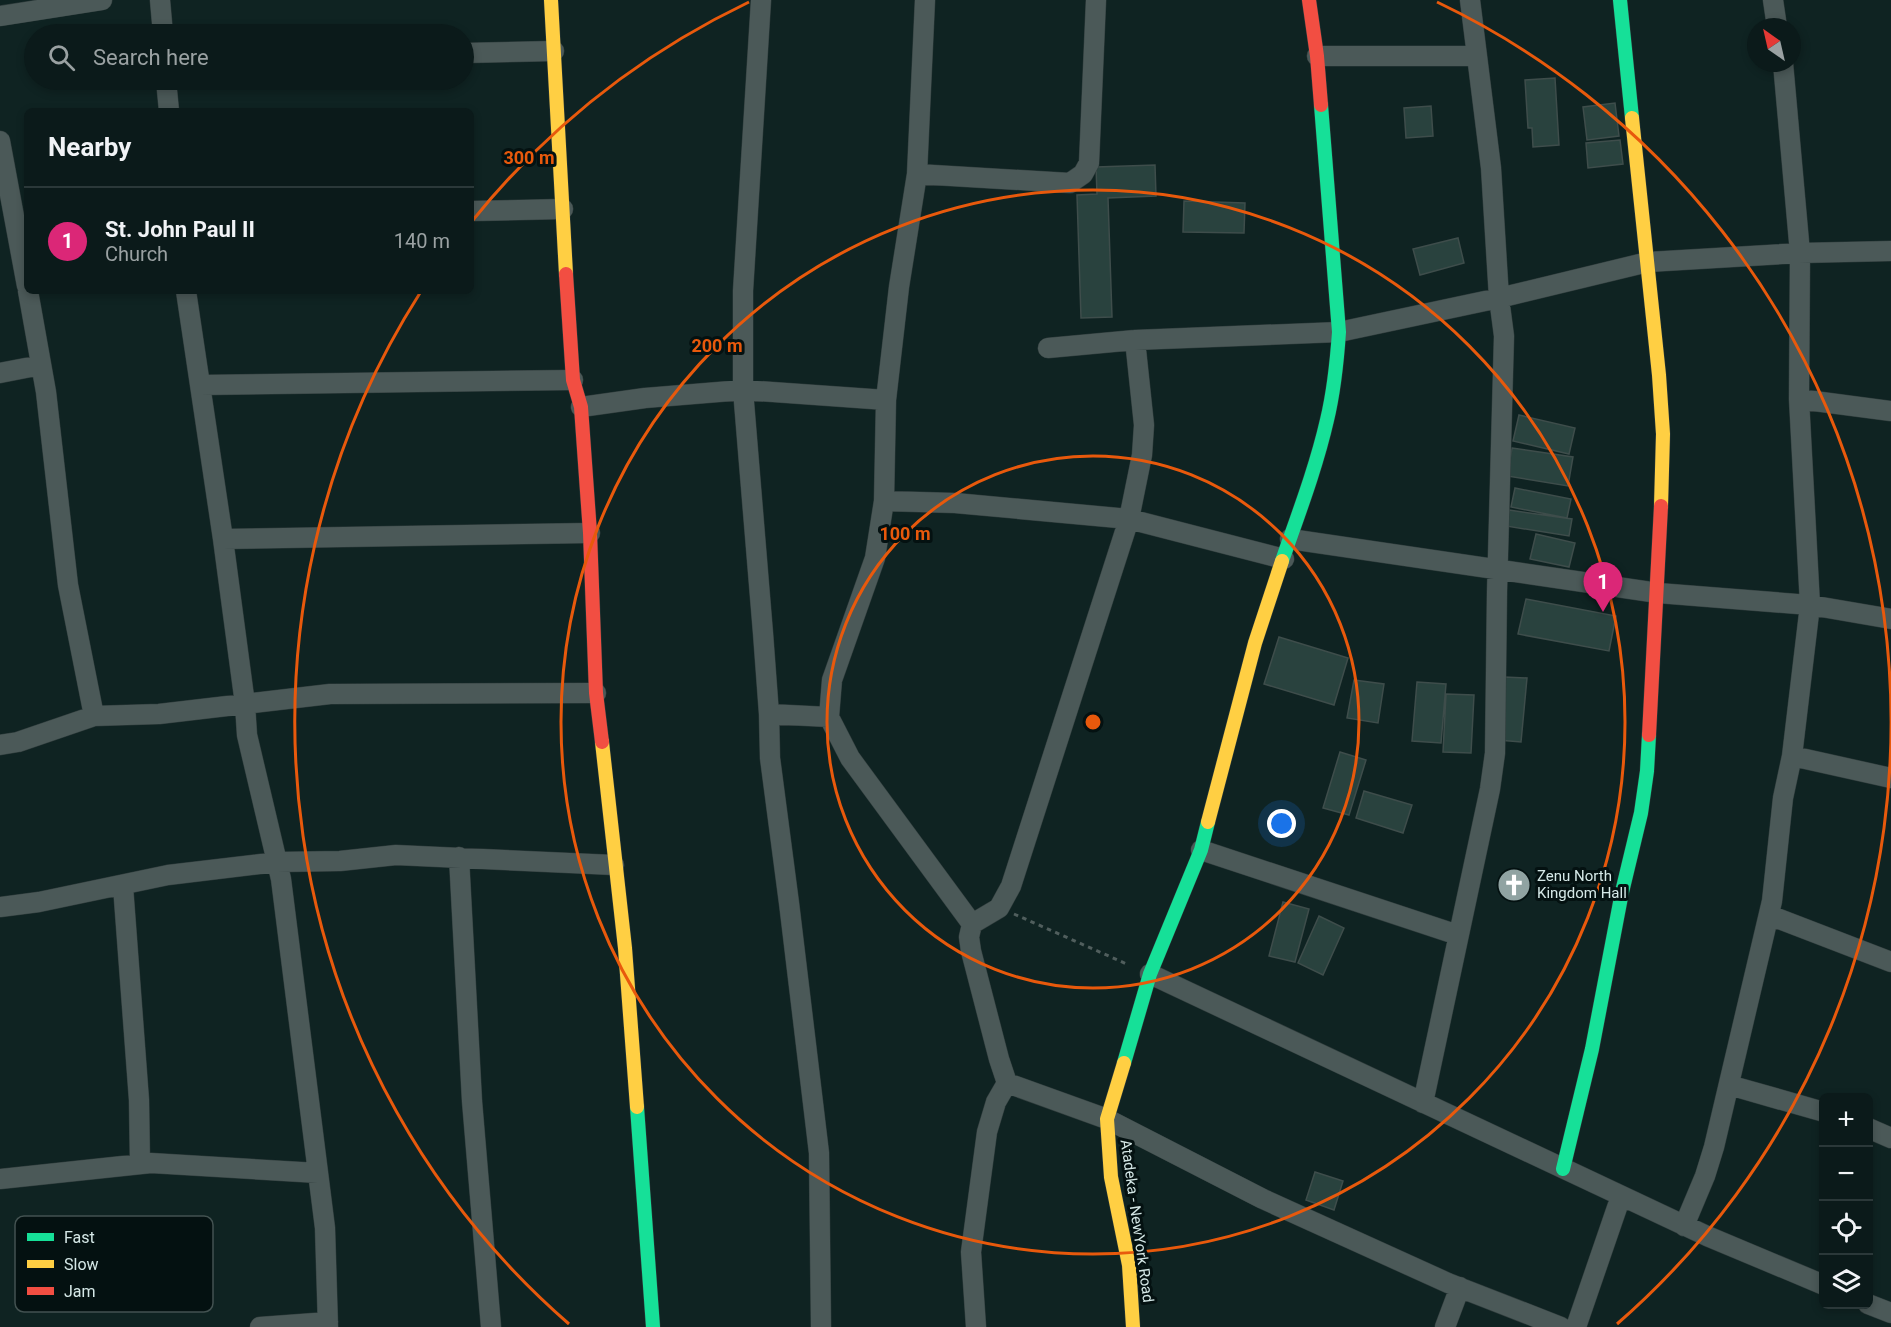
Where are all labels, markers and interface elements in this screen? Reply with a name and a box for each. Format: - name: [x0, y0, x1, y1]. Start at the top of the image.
- north arrow: [1747, 18, 1801, 72]
- search box: [24, 24, 474, 90]
- icon: search: [45, 41, 78, 74]
- text: Search here: [93, 45, 209, 70]
- text: Nearby: [48, 132, 131, 162]
- text: 300 m: [503, 147, 555, 168]
- text: St. John Paul II: [105, 217, 255, 242]
- text: 1: [62, 229, 73, 253]
- text: 140 m: [394, 229, 450, 253]
- text: Church: [105, 242, 168, 266]
- text: 200 m: [691, 335, 743, 356]
- text: 100 m: [879, 523, 931, 544]
- pin: 1: [1584, 562, 1622, 612]
- centre of rings: [1083, 712, 1103, 732]
- your location: [1267, 809, 1296, 838]
- church icon: Zenu North Kingdom Hall: [1496, 867, 1532, 903]
- place label: Zenu North Kingdom Hall: [1537, 867, 1627, 902]
- map controls: [1819, 1093, 1873, 1309]
- button: +: [1819, 1093, 1873, 1147]
- street label: Atadeka - NewYork Road: [1117, 1138, 1157, 1304]
- button: −: [1819, 1147, 1873, 1201]
- button: locate: [1819, 1201, 1873, 1255]
- legend: [15, 1216, 213, 1312]
- text: Fast: [64, 1228, 95, 1247]
- text: Slow: [64, 1255, 99, 1274]
- button: layers: [1819, 1255, 1873, 1309]
- text: Jam: [64, 1282, 96, 1301]

